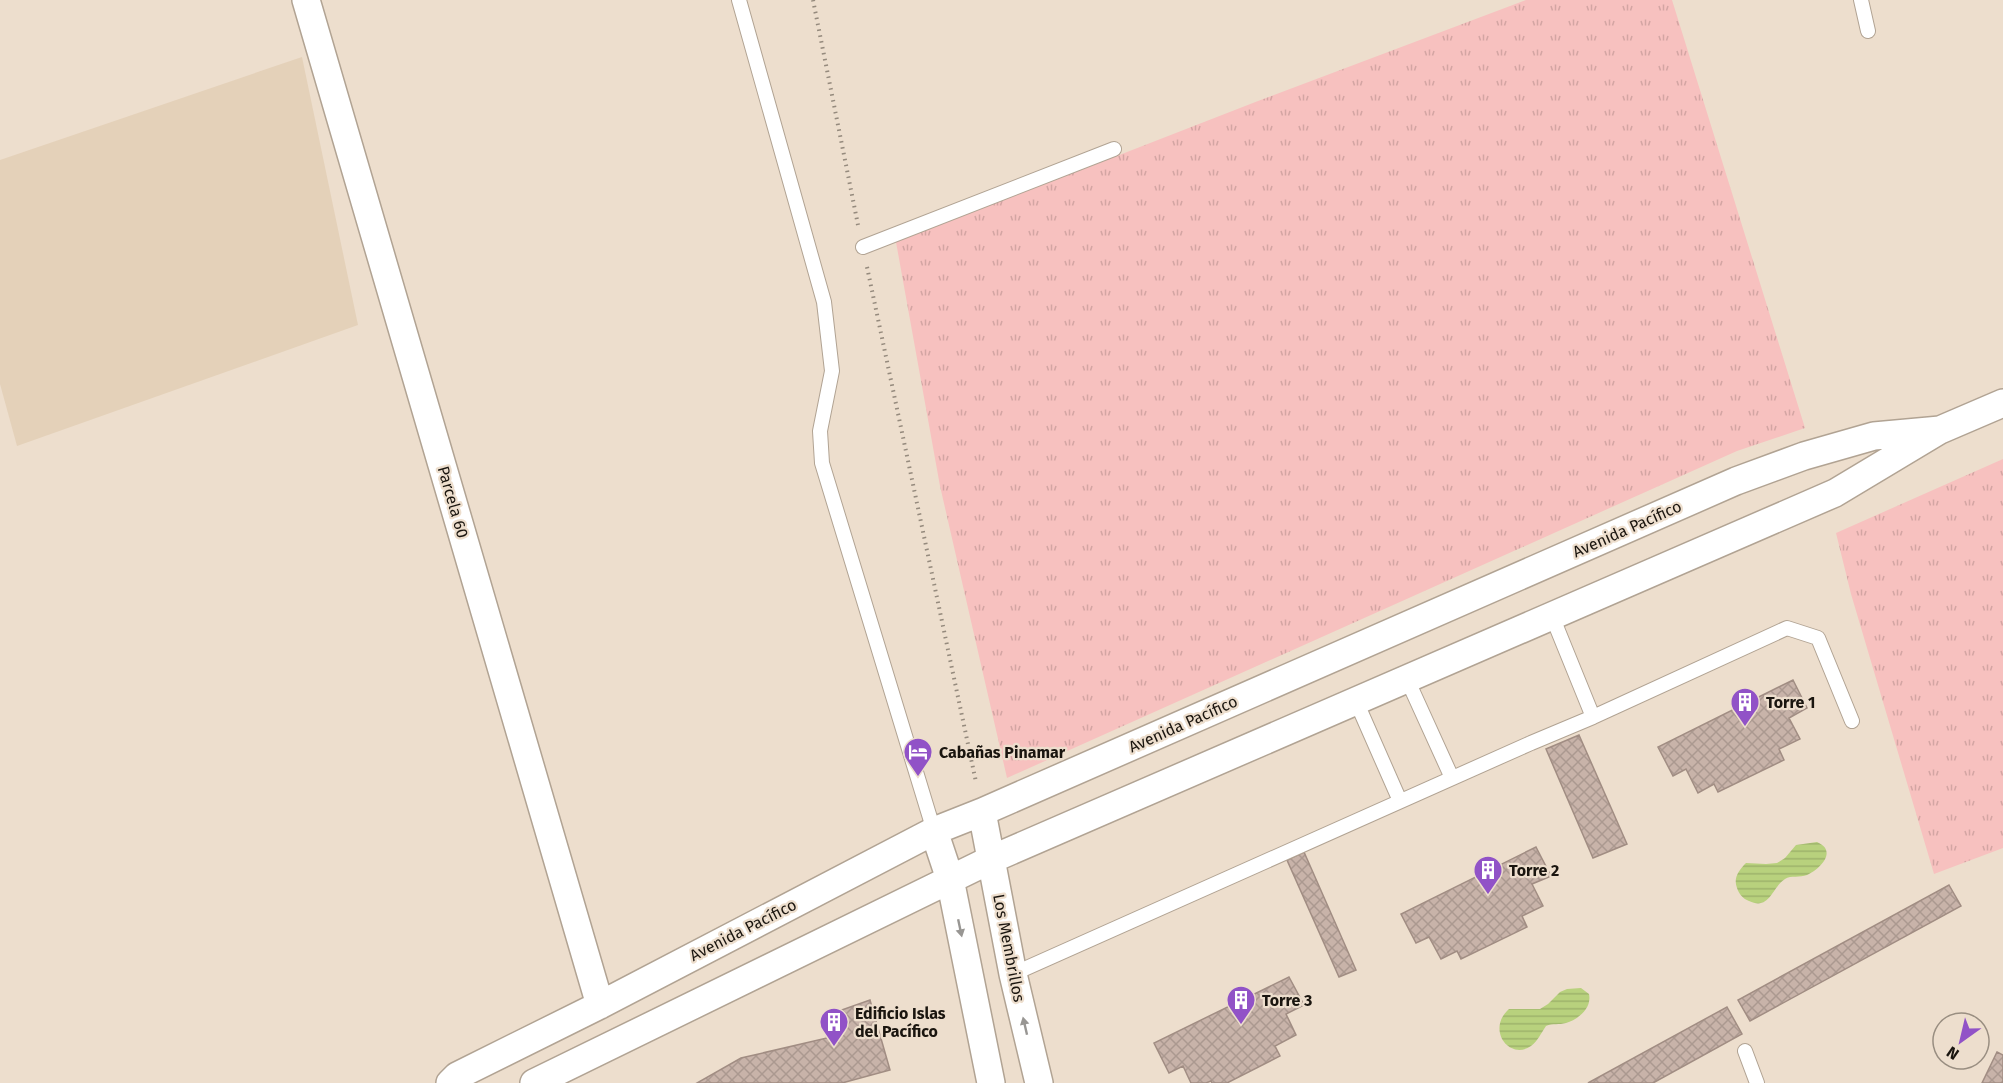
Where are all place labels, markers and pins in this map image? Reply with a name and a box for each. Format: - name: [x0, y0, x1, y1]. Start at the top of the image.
- building icon: Torre 1: [1729, 686, 1761, 728]
- place label: Torre 1: [1766, 693, 1816, 712]
- hotel icon: Cabañas Pinamar: [902, 736, 934, 778]
- place label: Cabañas Pinamar: [939, 743, 1066, 762]
- building icon: Torre 2: [1472, 854, 1504, 896]
- place label: Torre 2: [1509, 861, 1559, 880]
- building icon: Torre 3: [1225, 984, 1257, 1026]
- place label: Torre 3: [1262, 991, 1312, 1010]
- place label: Edificio Islas del Pacífico: [855, 1004, 946, 1041]
- building icon: Edificio Islas del Pacífico: [818, 1006, 850, 1048]

